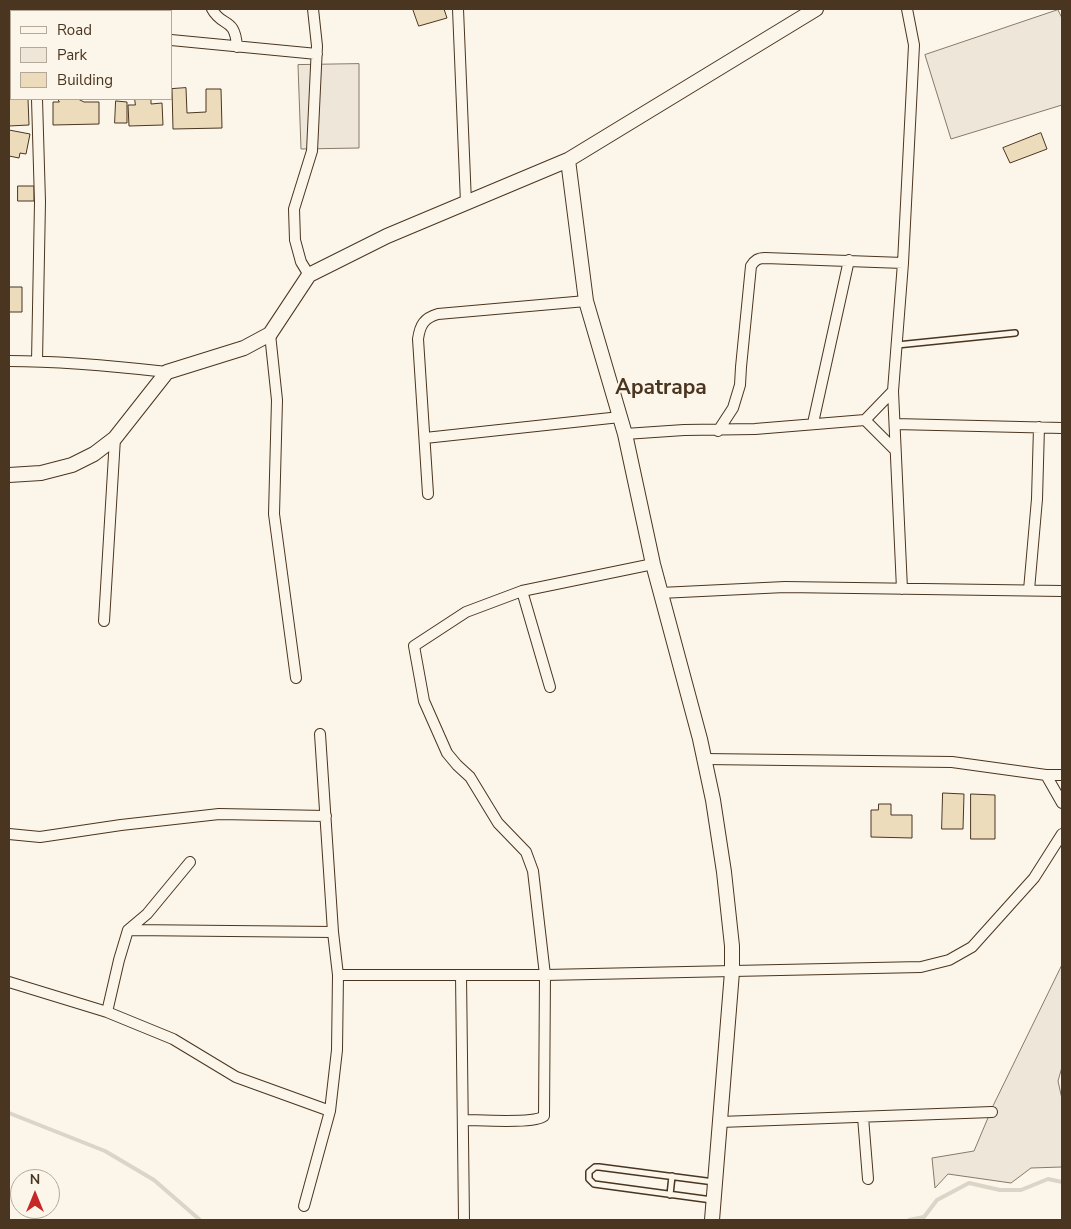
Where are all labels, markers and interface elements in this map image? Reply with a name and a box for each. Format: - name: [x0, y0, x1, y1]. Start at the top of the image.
- legend: [10, 10, 172, 100]
- text: Road: [57, 20, 92, 40]
- text: Park: [57, 45, 87, 65]
- text: Building: [57, 70, 113, 90]
- district label: Apatrapa: [615, 376, 707, 402]
- north arrow: [10, 1169, 60, 1219]
- text: N: [30, 1170, 40, 1189]

